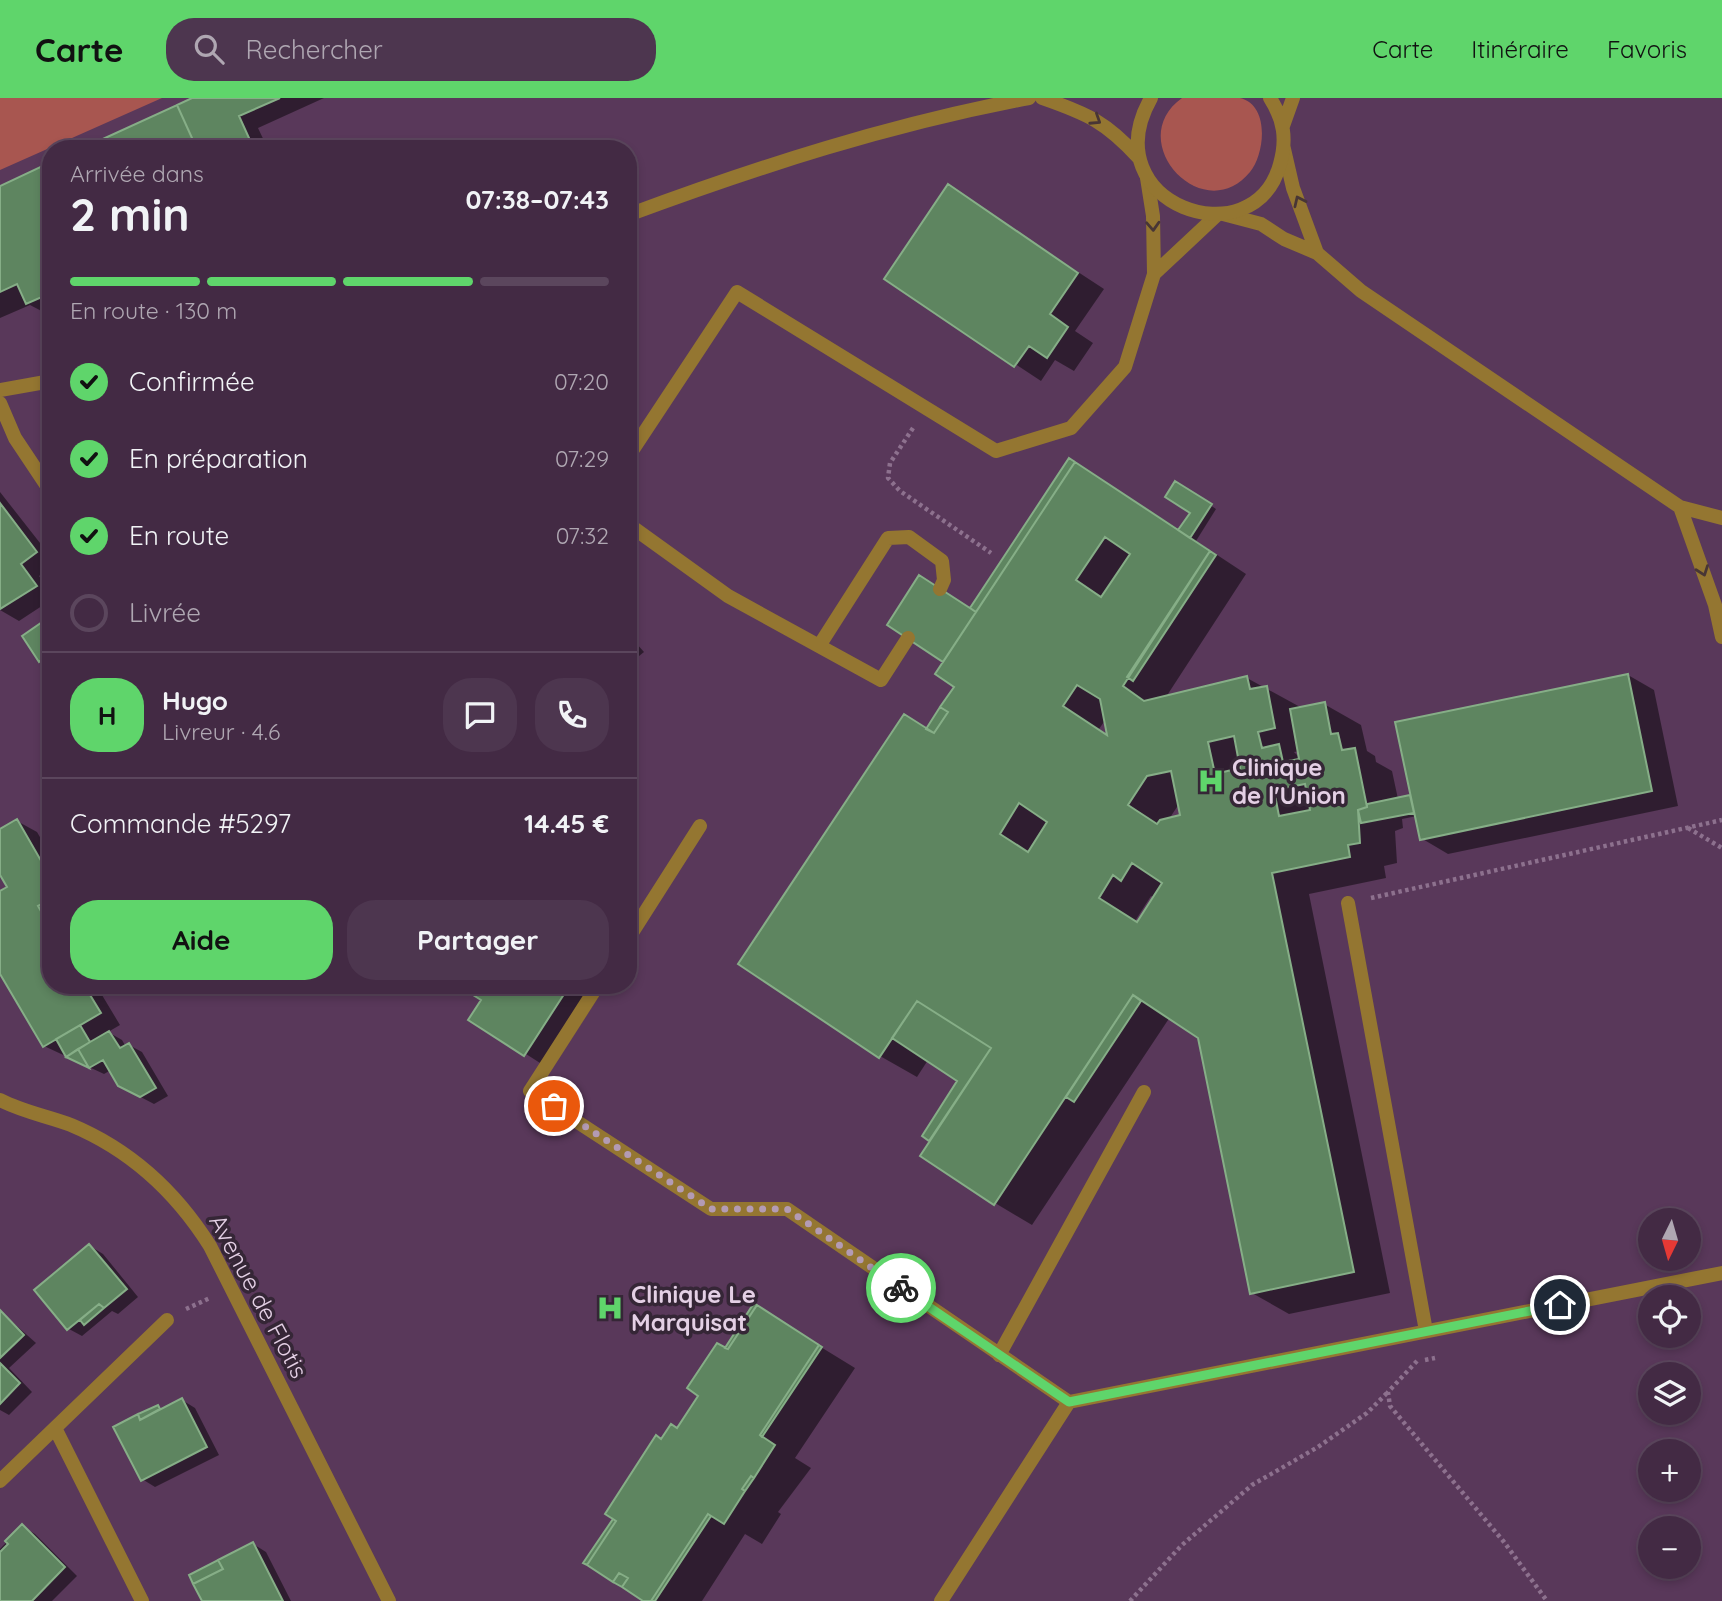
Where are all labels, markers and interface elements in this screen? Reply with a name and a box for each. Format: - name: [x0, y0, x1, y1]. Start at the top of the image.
- search box: [166, 18, 656, 81]
- text: Carte: [35, 29, 124, 70]
- icon: search: [190, 30, 228, 68]
- text: Rechercher: [246, 33, 383, 66]
- text: Carte: [1372, 34, 1433, 64]
- text: Itinéraire: [1471, 34, 1569, 64]
- text: Favoris: [1607, 34, 1687, 64]
- one-way arrow: [1088, 111, 1101, 124]
- text: Arrivée dans: [70, 159, 204, 188]
- text: 07:38–07:43: [466, 183, 609, 216]
- text: 2 min: [70, 185, 190, 243]
- one-way arrow: [1293, 196, 1307, 208]
- one-way arrow: [1145, 220, 1160, 231]
- text: En route · 130 m: [70, 296, 237, 325]
- icon: check: [70, 363, 108, 401]
- text: Confirmée: [129, 365, 255, 398]
- text: 07:20: [554, 367, 609, 396]
- icon: check: [70, 440, 108, 478]
- text: En préparation: [129, 442, 308, 475]
- text: 07:29: [555, 444, 609, 473]
- icon: check: [70, 517, 108, 555]
- text: En route: [129, 519, 229, 552]
- text: 07:32: [556, 521, 609, 550]
- one-way arrow: [1695, 564, 1709, 576]
- text: Livrée: [129, 596, 201, 629]
- button: chat: [443, 678, 517, 752]
- button: phone: [535, 678, 609, 752]
- text: Hugo: [162, 684, 228, 717]
- text: H: [98, 699, 116, 732]
- text: Livreur · 4.6: [162, 717, 280, 746]
- place label: Clinique de l'Union: [1232, 752, 1346, 810]
- hospital icon: Clinique de l'Union: [1196, 766, 1226, 796]
- text: Commande #5297: [70, 807, 291, 840]
- text: 14.45 €: [524, 807, 609, 840]
- button: Aide: [70, 900, 333, 980]
- button: Partager: [347, 900, 609, 980]
- pin: [524, 1076, 584, 1136]
- icon: bag: [535, 1087, 573, 1125]
- north arrow: [1638, 1208, 1701, 1270]
- map controls: [1638, 1208, 1701, 1579]
- street label: Avenue de Flotis: [203, 1209, 315, 1383]
- courier: [866, 1253, 936, 1323]
- icon: bike: [882, 1269, 920, 1307]
- pin: [1530, 1275, 1590, 1335]
- place label: Clinique Le Marquisat: [631, 1279, 756, 1337]
- button: locate: [1638, 1285, 1701, 1348]
- icon: home: [1541, 1286, 1579, 1324]
- hospital icon: Clinique Le Marquisat: [595, 1293, 625, 1323]
- button: layers: [1638, 1362, 1701, 1425]
- button: +: [1638, 1439, 1701, 1502]
- button: −: [1638, 1516, 1701, 1579]

